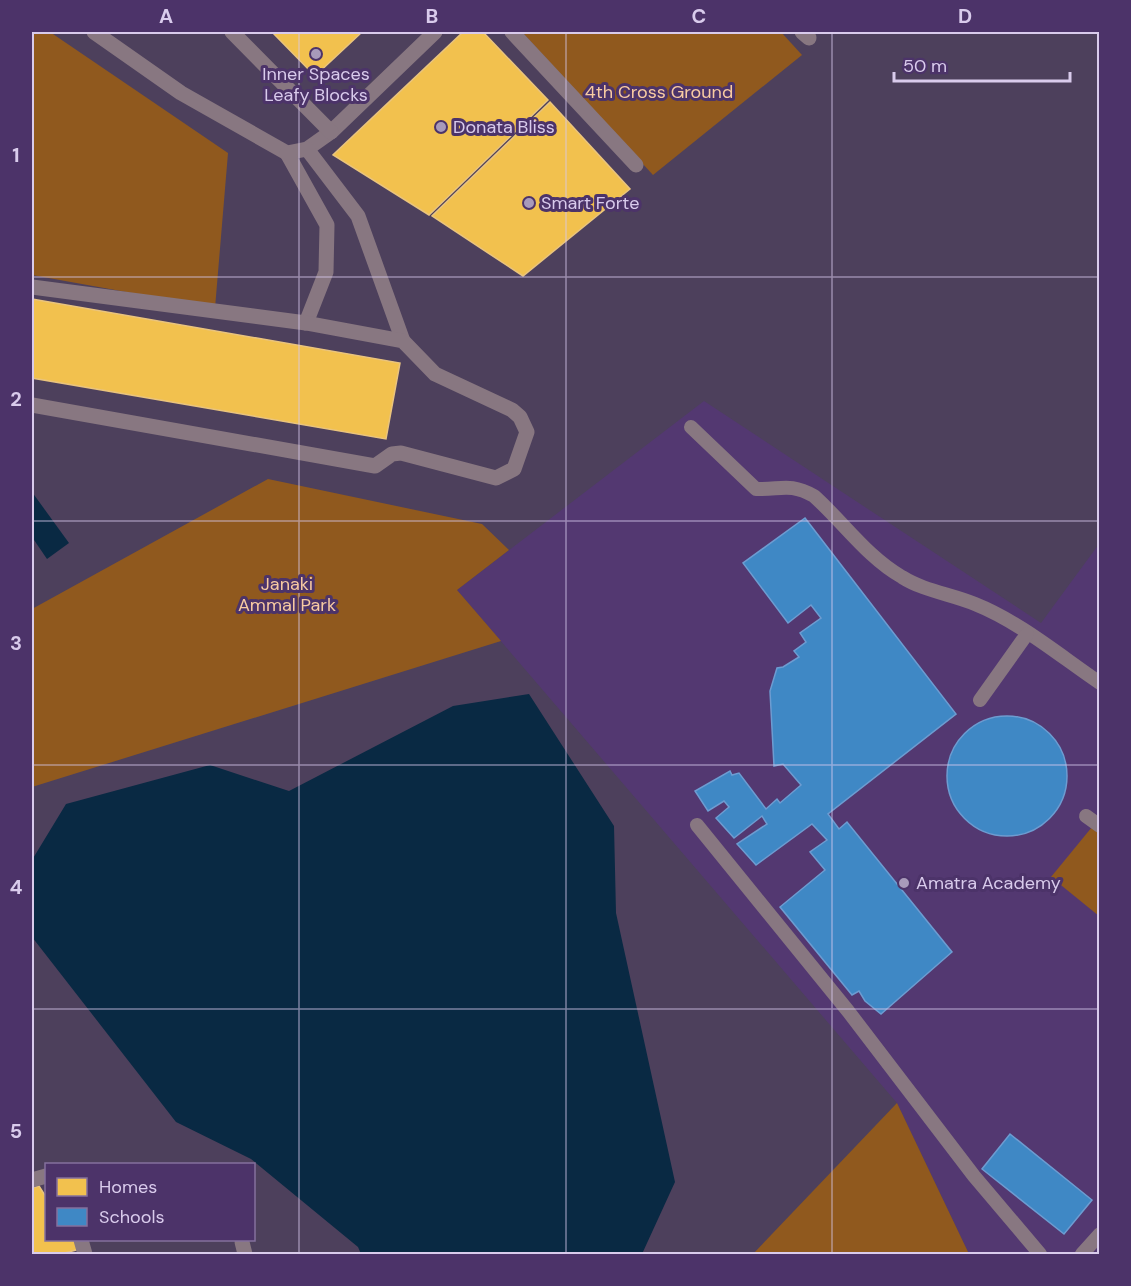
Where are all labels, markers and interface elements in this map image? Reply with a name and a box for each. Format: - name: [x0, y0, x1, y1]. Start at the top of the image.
- text: A: [159, 3, 173, 29]
- text: B: [426, 3, 438, 29]
- text: C: [692, 3, 706, 29]
- text: D: [958, 3, 972, 29]
- scale bar: [894, 45, 1070, 83]
- marker: Inner Spaces Leafy Blocks: [309, 47, 323, 61]
- text: 50 m: [903, 54, 947, 78]
- place label: Inner Spaces Leafy Blocks: [262, 62, 370, 107]
- park label: 4th Cross Ground: [585, 80, 733, 104]
- place label: Donata Bliss: [453, 115, 555, 139]
- marker: Donata Bliss: [434, 120, 448, 134]
- text: 1: [12, 142, 20, 168]
- place label: Smart Forte: [541, 191, 639, 215]
- marker: Smart Forte: [522, 196, 536, 210]
- text: 2: [10, 386, 22, 412]
- park label: Janaki Ammal Park: [238, 572, 336, 617]
- text: 3: [10, 630, 22, 656]
- place label: Amatra Academy: [916, 871, 1061, 895]
- text: 4: [10, 874, 23, 900]
- marker: Amatra Academy: [897, 876, 911, 890]
- text: 5: [10, 1118, 22, 1144]
- legend: [45, 1163, 255, 1241]
- text: Homes: [99, 1175, 157, 1199]
- text: Schools: [99, 1205, 164, 1229]

